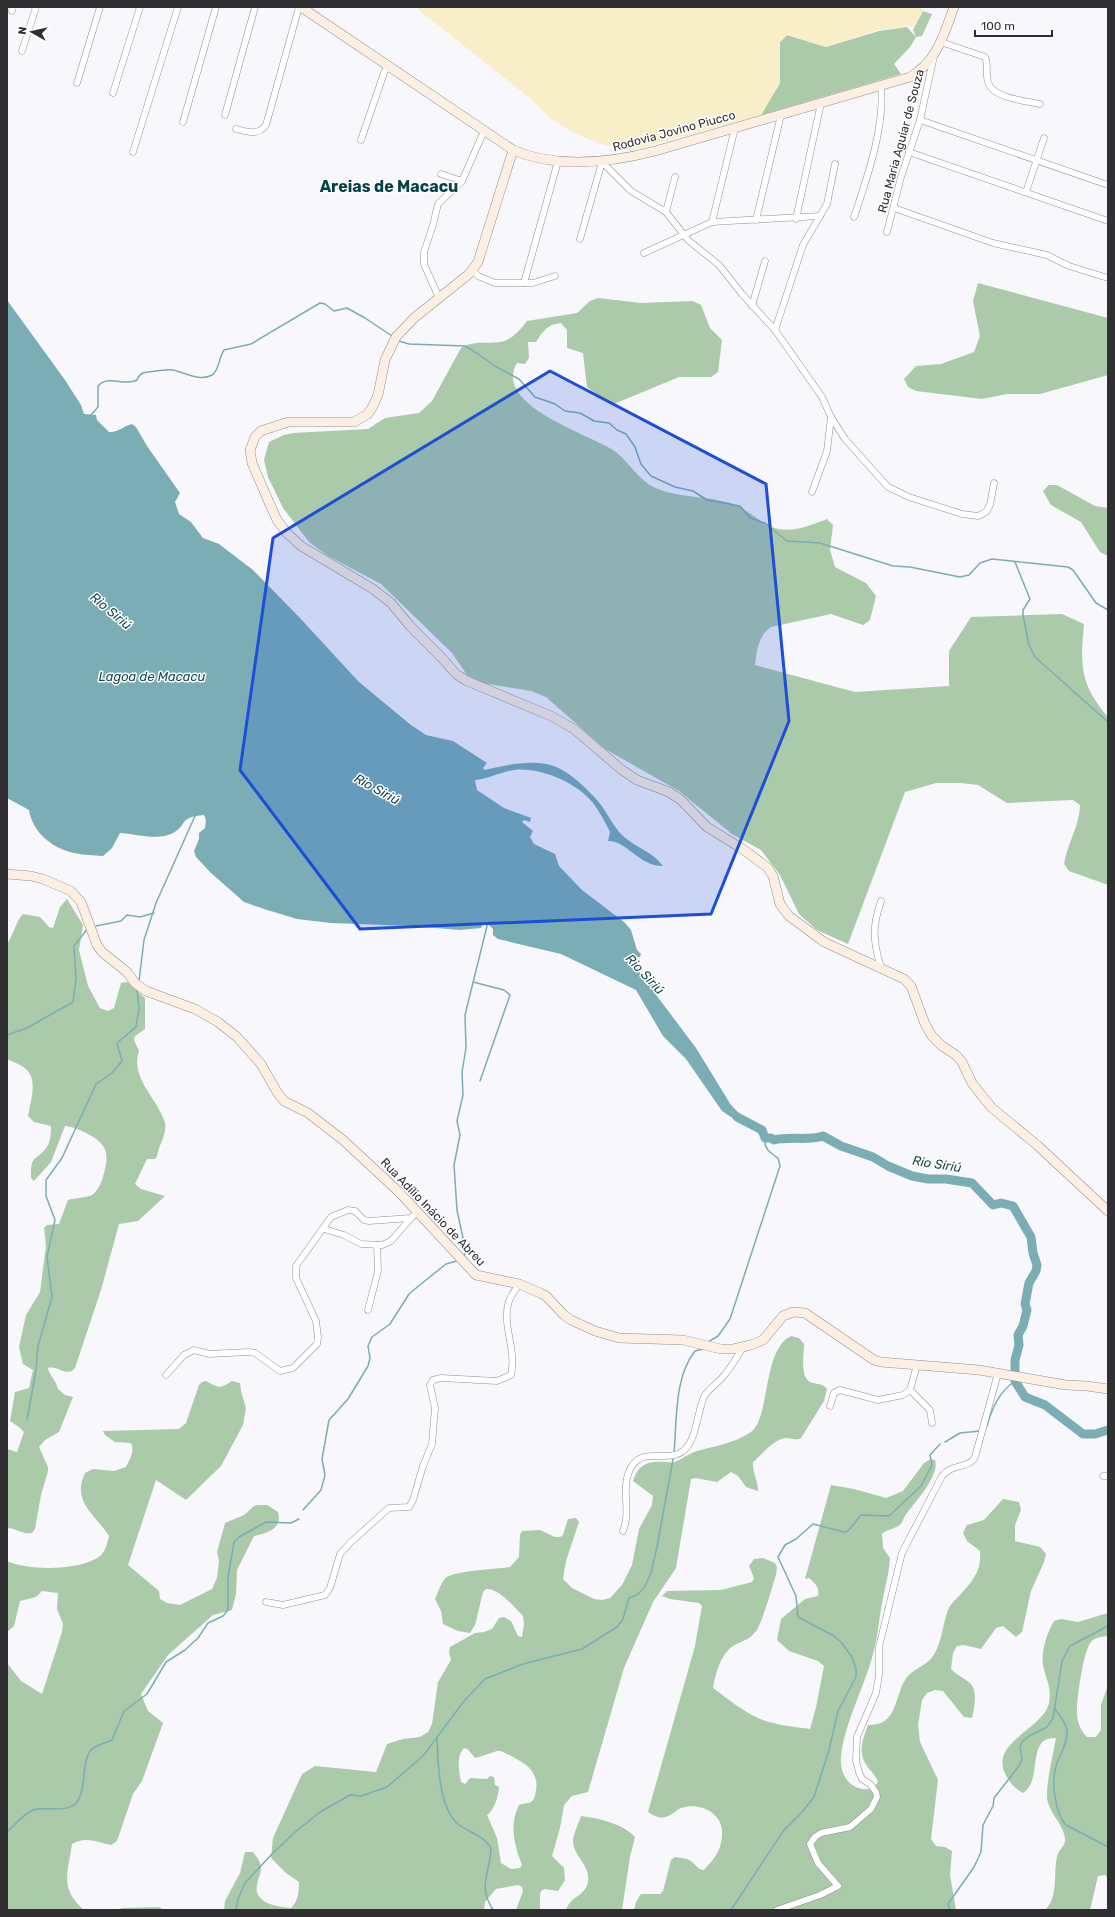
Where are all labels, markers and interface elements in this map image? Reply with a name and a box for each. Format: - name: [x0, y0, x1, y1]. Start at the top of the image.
- north arrow: [12, 12, 52, 52]
- scale bar: [975, 12, 1052, 38]
- text: 100 m: [981, 19, 1015, 33]
- text: N: [16, 26, 30, 36]
- street label: Rua Maria Aguiar de Souza: [875, 68, 927, 214]
- street label: Rodovia Jovino Piucco: [611, 108, 737, 154]
- district label: Areias de Macacu: [320, 177, 458, 196]
- water label: Rio Siriú: [87, 589, 135, 633]
- water label: Lagoa de Macacu: [99, 669, 206, 685]
- water label: Rio Siriú: [352, 770, 402, 808]
- water label: Rio Siriú: [623, 951, 667, 997]
- water label: Rio Siriú: [911, 1153, 963, 1175]
- street label: Rua Adílio Inácio de Abreu: [378, 1155, 488, 1269]

